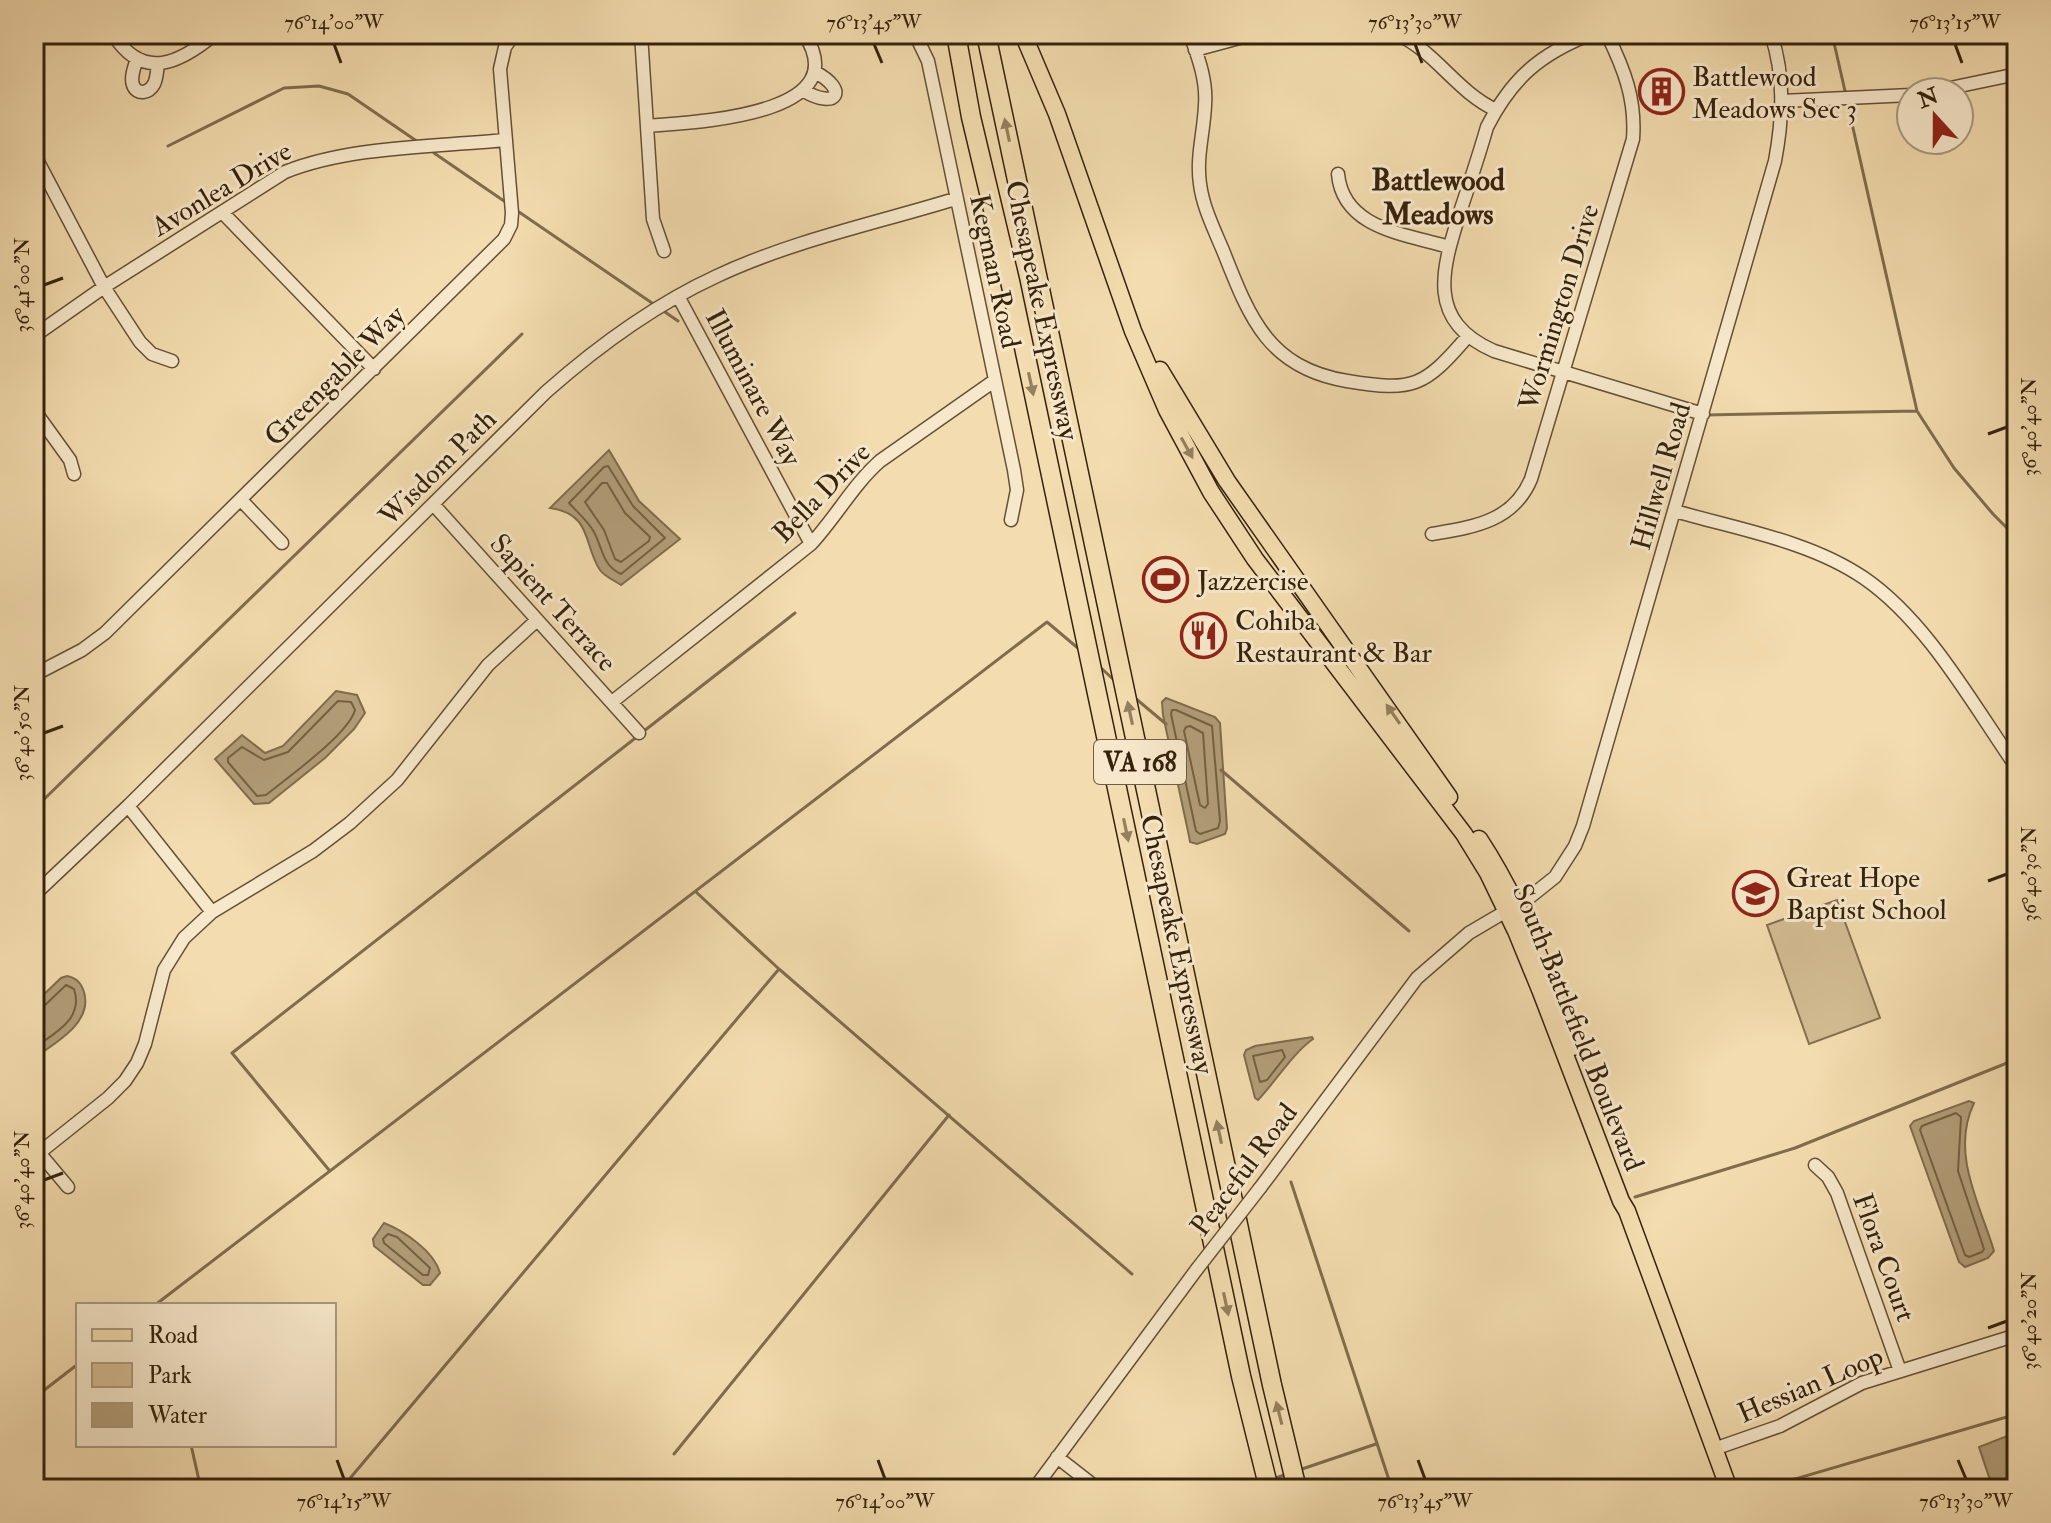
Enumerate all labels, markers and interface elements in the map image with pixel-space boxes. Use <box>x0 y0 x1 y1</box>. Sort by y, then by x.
text: 76°14'00"W <box>285 10 384 35</box>
text: 76°13'45"W <box>827 10 922 35</box>
text: 76°13'30"W <box>1368 10 1462 35</box>
text: 76°13'15"W <box>1909 10 2001 35</box>
place label: Battlewood Meadows Sec 3 <box>1692 60 1857 127</box>
building icon: Battlewood Meadows Sec 3 <box>1637 68 1685 116</box>
north arrow <box>1895 76 1975 156</box>
text: N <box>1913 82 1943 115</box>
one-way arrow <box>1000 117 1013 142</box>
street label: Avonlea Drive <box>145 134 298 245</box>
district label: Battlewood Meadows <box>1371 162 1505 233</box>
street label: Chesapeake Expressway <box>997 177 1086 444</box>
street label: Kegman Road <box>961 191 1028 352</box>
street label: Wormington Drive <box>1511 200 1608 416</box>
text: 36°41'00"N <box>10 237 35 333</box>
street label: Greengable Way <box>257 298 413 454</box>
street label: Illuminare Way <box>697 303 809 473</box>
one-way arrow <box>1025 372 1038 397</box>
text: 36°40'40"N <box>2017 378 2042 476</box>
street label: Hillwell Road <box>1624 398 1699 554</box>
street label: Wisdom Path <box>371 402 504 535</box>
street label: Bella Drive <box>766 435 879 550</box>
one-way arrow <box>1180 437 1194 460</box>
street label: Sapient Terrace <box>482 527 624 679</box>
sports icon: Jazzercise <box>1142 556 1190 604</box>
place label: Jazzercise <box>1196 564 1309 599</box>
place label: Cohiba Restaurant & Bar <box>1235 604 1433 671</box>
restaurant icon: Cohiba Restaurant & Bar <box>1180 612 1228 660</box>
text: 36°40'50"N <box>10 685 35 781</box>
one-way arrow <box>1123 700 1136 725</box>
one-way arrow <box>1385 704 1401 725</box>
road number: VA 168 <box>1094 740 1186 784</box>
street label: Chesapeake Expressway <box>1132 811 1221 1078</box>
one-way arrow <box>1120 818 1133 843</box>
text: 36°40'30"N <box>2017 826 2042 922</box>
place label: Great Hope Baptist School <box>1786 861 1947 928</box>
school or university icon: Great Hope Baptist School <box>1731 869 1779 917</box>
street label: South Battlefield Boulevard <box>1504 879 1651 1176</box>
street label: Peaceful Road <box>1183 1096 1306 1243</box>
one-way arrow <box>1212 1119 1224 1144</box>
text: 36°40'40"N <box>10 1131 35 1229</box>
street label: Flora Court <box>1844 1189 1923 1326</box>
text: 36°40'20"N <box>2017 1272 2042 1370</box>
one-way arrow <box>1220 1292 1233 1317</box>
legend <box>76 1303 336 1447</box>
text: Road <box>148 1320 198 1351</box>
street label: Hessian Loop <box>1733 1339 1888 1432</box>
text: Park <box>148 1360 192 1391</box>
text: Water <box>147 1400 207 1431</box>
one-way arrow <box>1272 1401 1285 1426</box>
text: 76°14'15"W <box>297 1489 392 1514</box>
text: 76°14'00"W <box>836 1489 935 1514</box>
text: 76°13'45"W <box>1378 1489 1473 1514</box>
text: 76°13'30"W <box>1919 1489 2013 1514</box>

